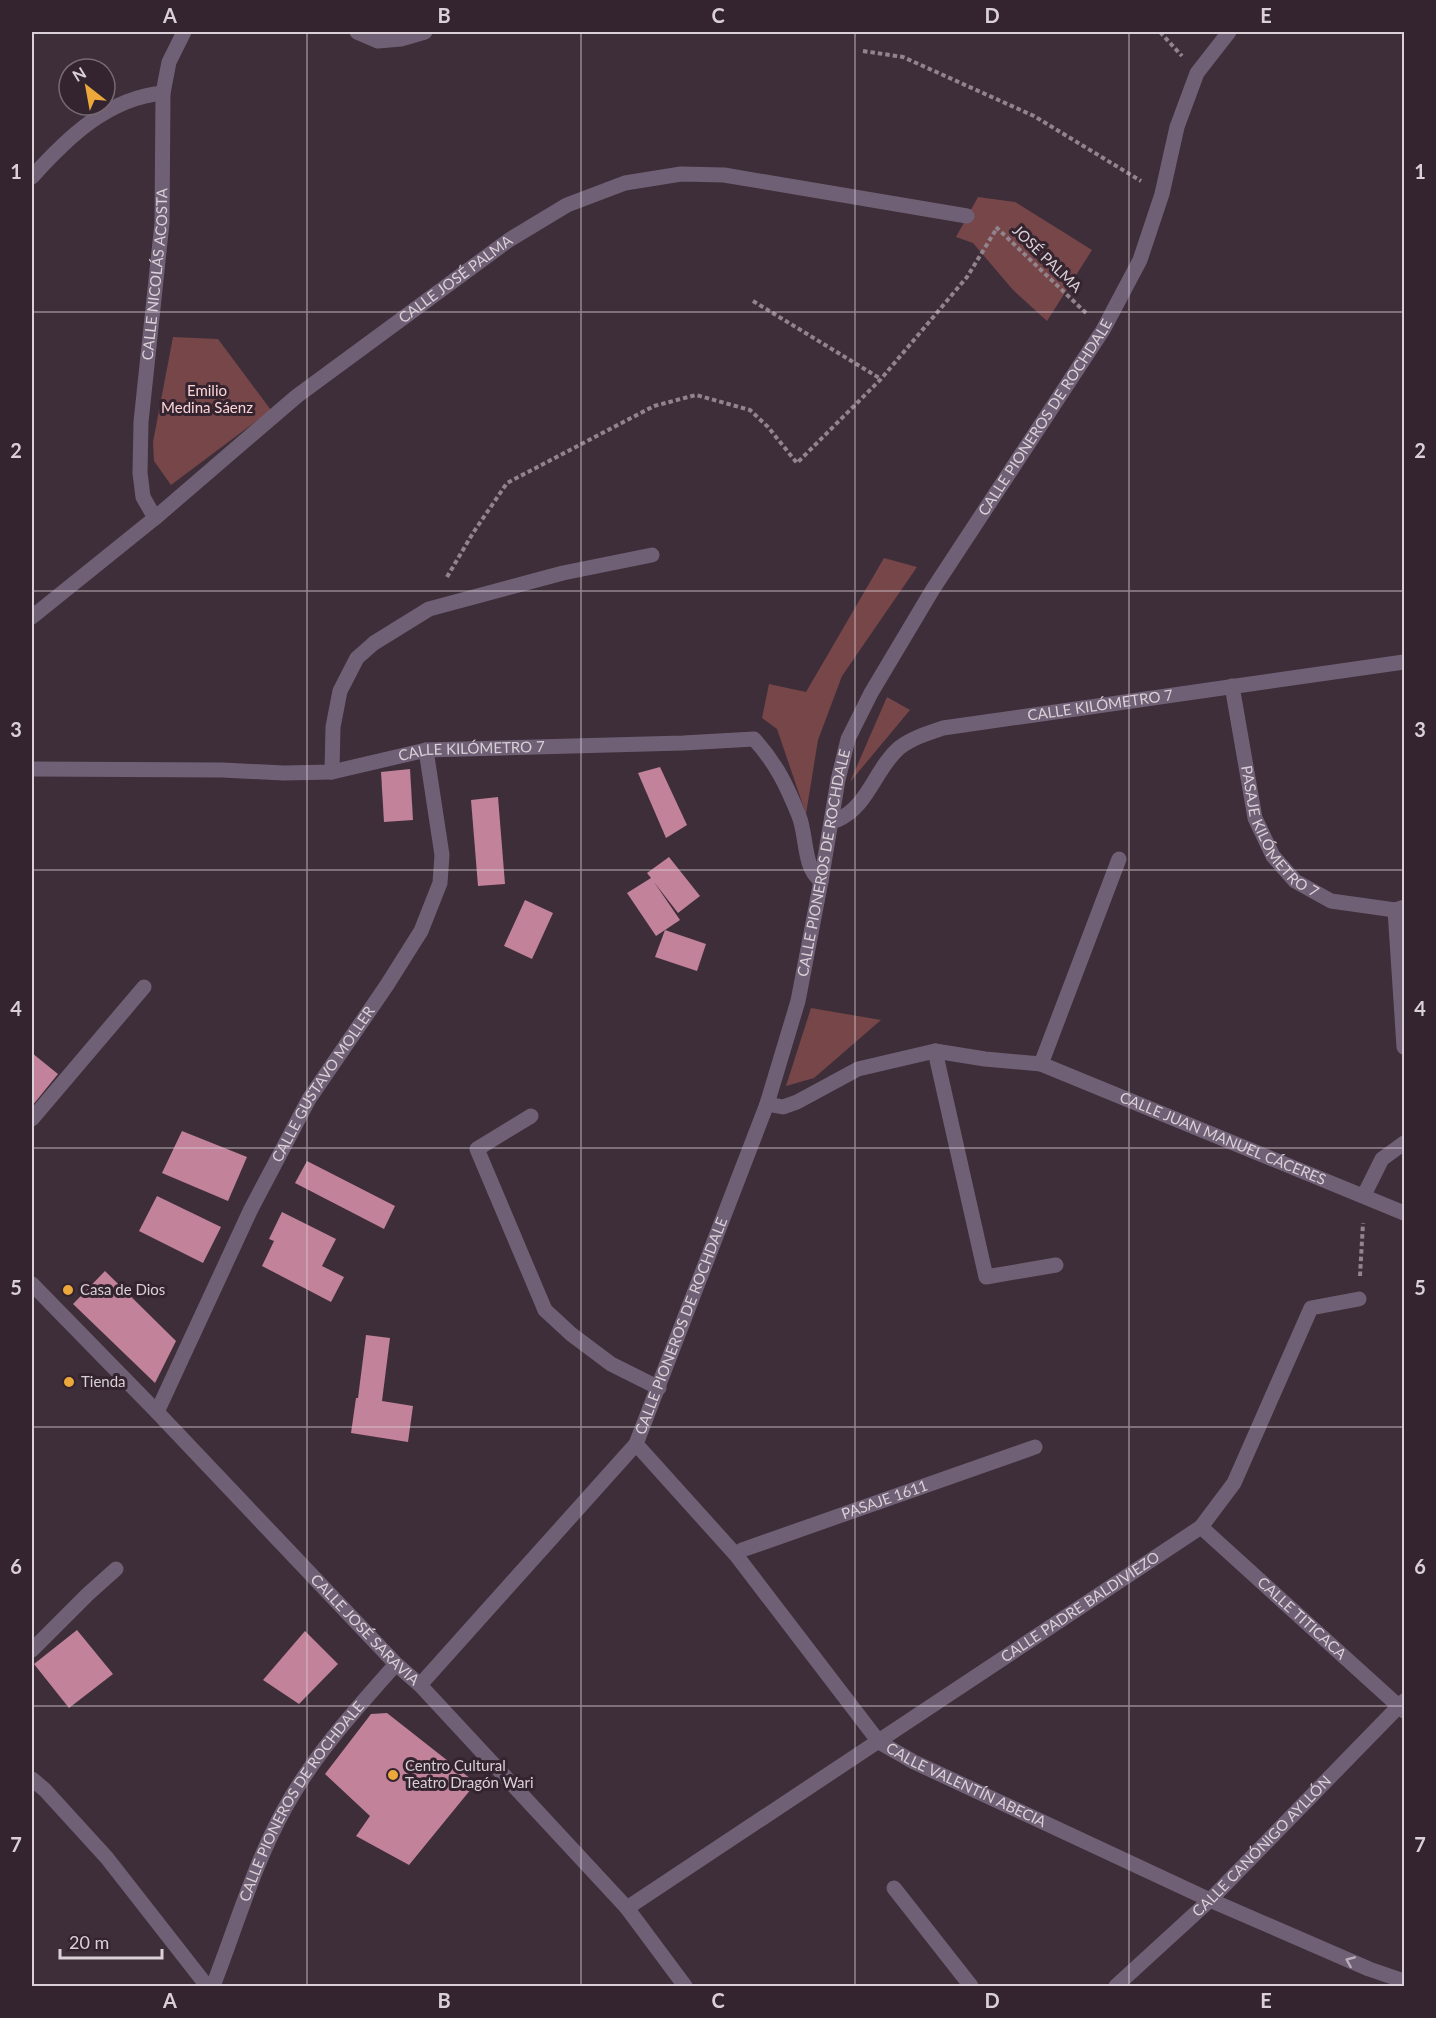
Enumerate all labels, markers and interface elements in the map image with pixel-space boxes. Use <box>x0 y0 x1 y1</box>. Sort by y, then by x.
text: A <box>162 3 177 27</box>
text: B <box>437 3 451 27</box>
text: C <box>711 3 725 27</box>
text: D <box>984 3 1000 27</box>
text: E <box>1260 3 1272 27</box>
north arrow <box>57 57 117 117</box>
text: N <box>69 62 89 85</box>
text: 1 <box>10 159 22 183</box>
text: 1 <box>1414 159 1426 183</box>
street label: CALLE NICOLÁS ACOSTA <box>138 187 170 361</box>
street label: JOSÉ PALMA <box>1009 221 1087 296</box>
street label: CALLE JOSÉ PALMA <box>395 230 516 326</box>
street label: CALLE PIONEROS DE ROCHDALE <box>974 316 1115 519</box>
park label: Emilio Medina Sáenz <box>161 381 253 416</box>
text: 2 <box>10 438 22 462</box>
text: 2 <box>1414 438 1426 462</box>
street label: CALLE KILÓMETRO 7 <box>1026 685 1174 724</box>
text: 3 <box>10 717 22 741</box>
text: 3 <box>1414 717 1426 741</box>
street label: CALLE KILÓMETRO 7 <box>396 737 545 764</box>
street label: CALLE PIONEROS DE ROCHDALE <box>793 747 853 978</box>
street label: PASAJE KILÓMETRO 7 <box>1238 764 1323 901</box>
text: 4 <box>10 996 22 1020</box>
text: 4 <box>1414 996 1426 1020</box>
street label: CALLE GUSTAVO MOLLER <box>267 1002 378 1165</box>
street label: CALLE JUAN MANUEL CÁCERES <box>1117 1087 1329 1188</box>
street label: CALLE PIONEROS DE ROCHDALE <box>631 1215 730 1437</box>
text: 5 <box>10 1275 22 1299</box>
text: 5 <box>1414 1275 1426 1299</box>
place label: Casa de Dios <box>80 1280 165 1298</box>
marker: Casa de Dios <box>61 1283 75 1297</box>
place label: Tienda <box>81 1372 126 1390</box>
marker: Tienda <box>62 1375 76 1389</box>
street label: PASAJE 1611 <box>839 1475 930 1522</box>
street label: CALLE PADRE BALDIVIEZO <box>997 1547 1162 1665</box>
text: 6 <box>10 1554 22 1578</box>
text: 6 <box>1414 1554 1426 1578</box>
street label: CALLE JOSÉ SARAVIA <box>307 1570 424 1689</box>
street label: CALLE TITICACA <box>1254 1573 1351 1663</box>
street label: CALLE PIONEROS DE ROCHDALE <box>235 1697 367 1904</box>
street label: CALLE VALENTÍN ABECIA <box>883 1738 1050 1831</box>
place label: Centro Cultural Teatro Dragón Wari <box>405 1756 534 1791</box>
marker: Centro Cultural Teatro Dragón Wari <box>386 1768 400 1782</box>
street label: CALLE CANÓNIGO AYLLÓN <box>1188 1771 1334 1920</box>
text: 7 <box>10 1832 22 1856</box>
text: 7 <box>1414 1832 1426 1856</box>
scale bar <box>60 1922 162 1960</box>
text: 20 m <box>69 1931 109 1953</box>
one-way arrow <box>1345 1956 1356 1968</box>
text: A <box>162 1988 177 2012</box>
text: B <box>437 1988 451 2012</box>
text: C <box>711 1988 725 2012</box>
text: D <box>984 1988 1000 2012</box>
text: E <box>1260 1988 1272 2012</box>

